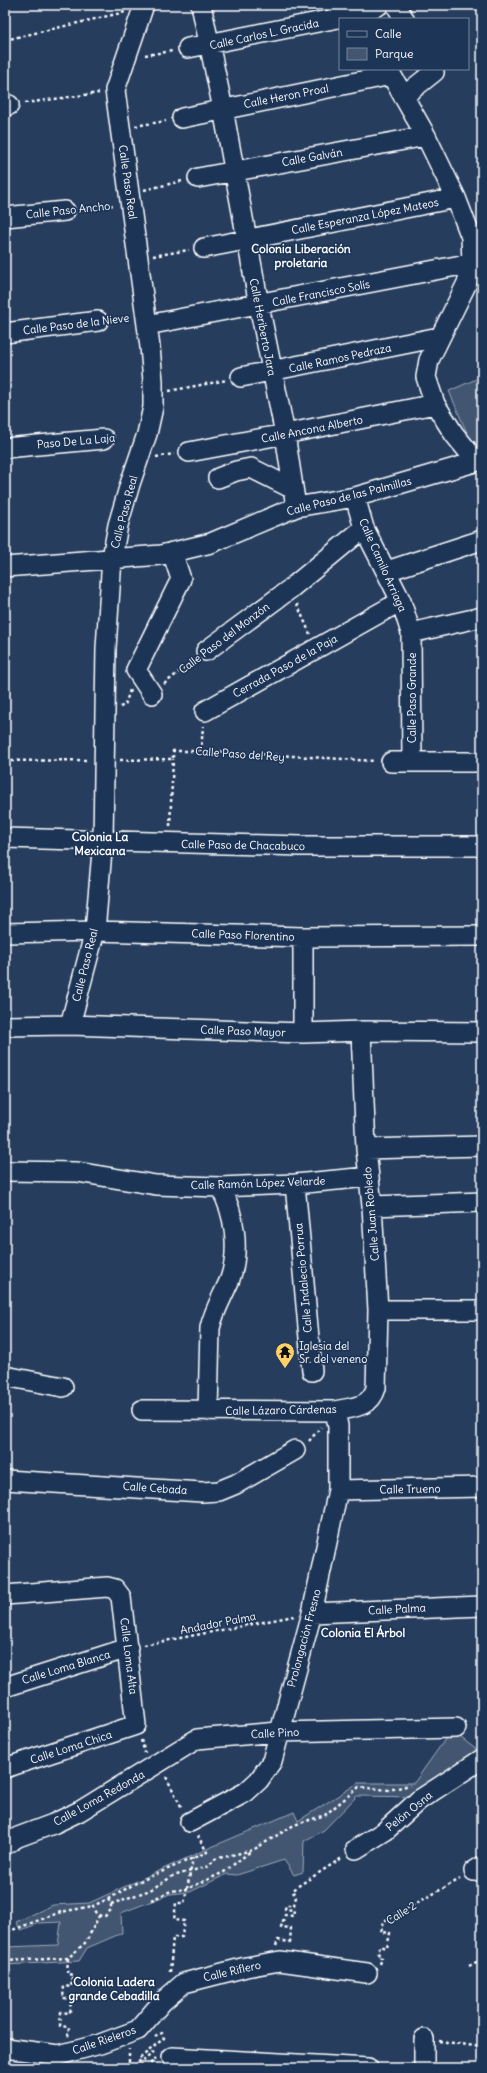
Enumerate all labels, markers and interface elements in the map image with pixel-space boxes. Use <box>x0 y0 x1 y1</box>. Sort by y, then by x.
street label: Calle Carlos L. Gracida <box>208 16 320 52</box>
legend <box>339 18 469 70</box>
text: Calle <box>375 26 402 41</box>
text: Parque <box>375 46 414 61</box>
street label: Calle Heron Proal <box>242 81 330 111</box>
street label: Calle Paso Real <box>116 144 140 220</box>
street label: Calle Galván <box>280 145 344 169</box>
street label: Calle Esperanza López Mateos <box>290 195 440 237</box>
street label: Calle Paso Ancho <box>25 199 111 221</box>
district label: Colonia Liberación proletaria <box>251 241 351 271</box>
street label: Calle Heriberto Jara <box>247 277 279 377</box>
street label: Calle Francisco Solís <box>271 277 371 309</box>
street label: Calle Paso de la Nieve <box>22 311 130 337</box>
street label: Calle Ramos Pedraza <box>288 340 392 376</box>
street label: Calle Ancona Alberto <box>260 412 364 446</box>
street label: Paso De La Laja <box>36 431 116 451</box>
street label: Calle Paso Real <box>108 474 140 550</box>
street label: Calle Paso de las Palmillas <box>285 474 413 518</box>
street label: Calle Camilo Arriaga <box>356 516 410 614</box>
street label: Calle Paso del Monzón <box>176 599 272 677</box>
street label: Cerrada Paso de la Paja <box>230 631 340 701</box>
street label: Calle Paso Grande <box>405 653 419 743</box>
street label: Calle Paso del Rey <box>195 744 285 764</box>
district label: Colonia La Mexicana <box>72 829 128 858</box>
street label: Calle Paso de Chacabuco <box>181 837 305 853</box>
street label: Calle Paso Florentino <box>191 926 295 944</box>
street label: Calle Paso Real <box>69 927 101 1003</box>
street label: Calle Paso Mayor <box>200 1023 286 1040</box>
street label: Calle Juan Robledo <box>360 1166 382 1262</box>
street label: Calle Ramón López Velarde <box>190 1174 326 1192</box>
street label: Calle Indalecio Porrua <box>291 1222 315 1334</box>
place label: Iglesia del Sr. del veneno <box>299 1339 367 1366</box>
temple icon: Iglesia del Sr. del veneno <box>274 1341 296 1369</box>
street label: Calle Lázaro Cárdenas <box>225 1402 337 1418</box>
street label: Calle Cebada <box>122 1479 188 1497</box>
street label: Calle Trueno <box>379 1481 441 1497</box>
street label: Prolongación Fresno <box>284 1587 324 1689</box>
street label: Calle Palma <box>368 1600 426 1618</box>
street label: Andador Palma <box>179 1609 257 1637</box>
street label: Calle Loma Alta <box>117 1617 141 1695</box>
district label: Colonia El Árbol <box>321 1625 406 1640</box>
street label: Calle Loma Blanca <box>20 1647 112 1687</box>
street label: Calle Pino <box>250 1725 300 1741</box>
street label: Calle Loma Chica <box>28 1727 114 1767</box>
street label: Calle Loma Redonda <box>51 1767 147 1829</box>
street label: Pelón Osna <box>383 1788 435 1834</box>
street label: Calle 2 <box>383 1898 419 1928</box>
street label: Calle Riflero <box>202 1958 262 1984</box>
district label: Colonia Ladera grande Cebadilla <box>68 1974 160 2004</box>
street label: Calle Rieleros <box>70 2023 138 2057</box>

